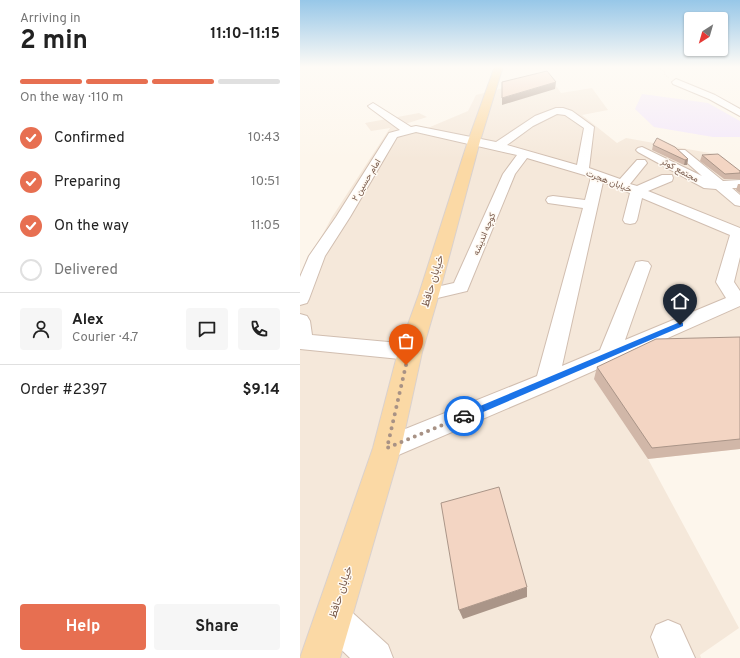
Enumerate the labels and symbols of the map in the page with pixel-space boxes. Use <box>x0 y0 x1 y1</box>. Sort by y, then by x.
north arrow <box>684 12 728 56</box>
street label: مجتمع کوثر <box>658 155 701 185</box>
street label: امام حسین ۲ <box>350 157 383 203</box>
street label: خیابان هجرت <box>584 168 633 195</box>
street label: کوچه اندیشه <box>471 211 498 257</box>
street label: خیابان حافظ <box>418 253 448 309</box>
pin <box>663 284 697 325</box>
pin <box>389 324 423 365</box>
courier <box>444 396 484 436</box>
street label: خیابان حافظ <box>326 564 356 620</box>

